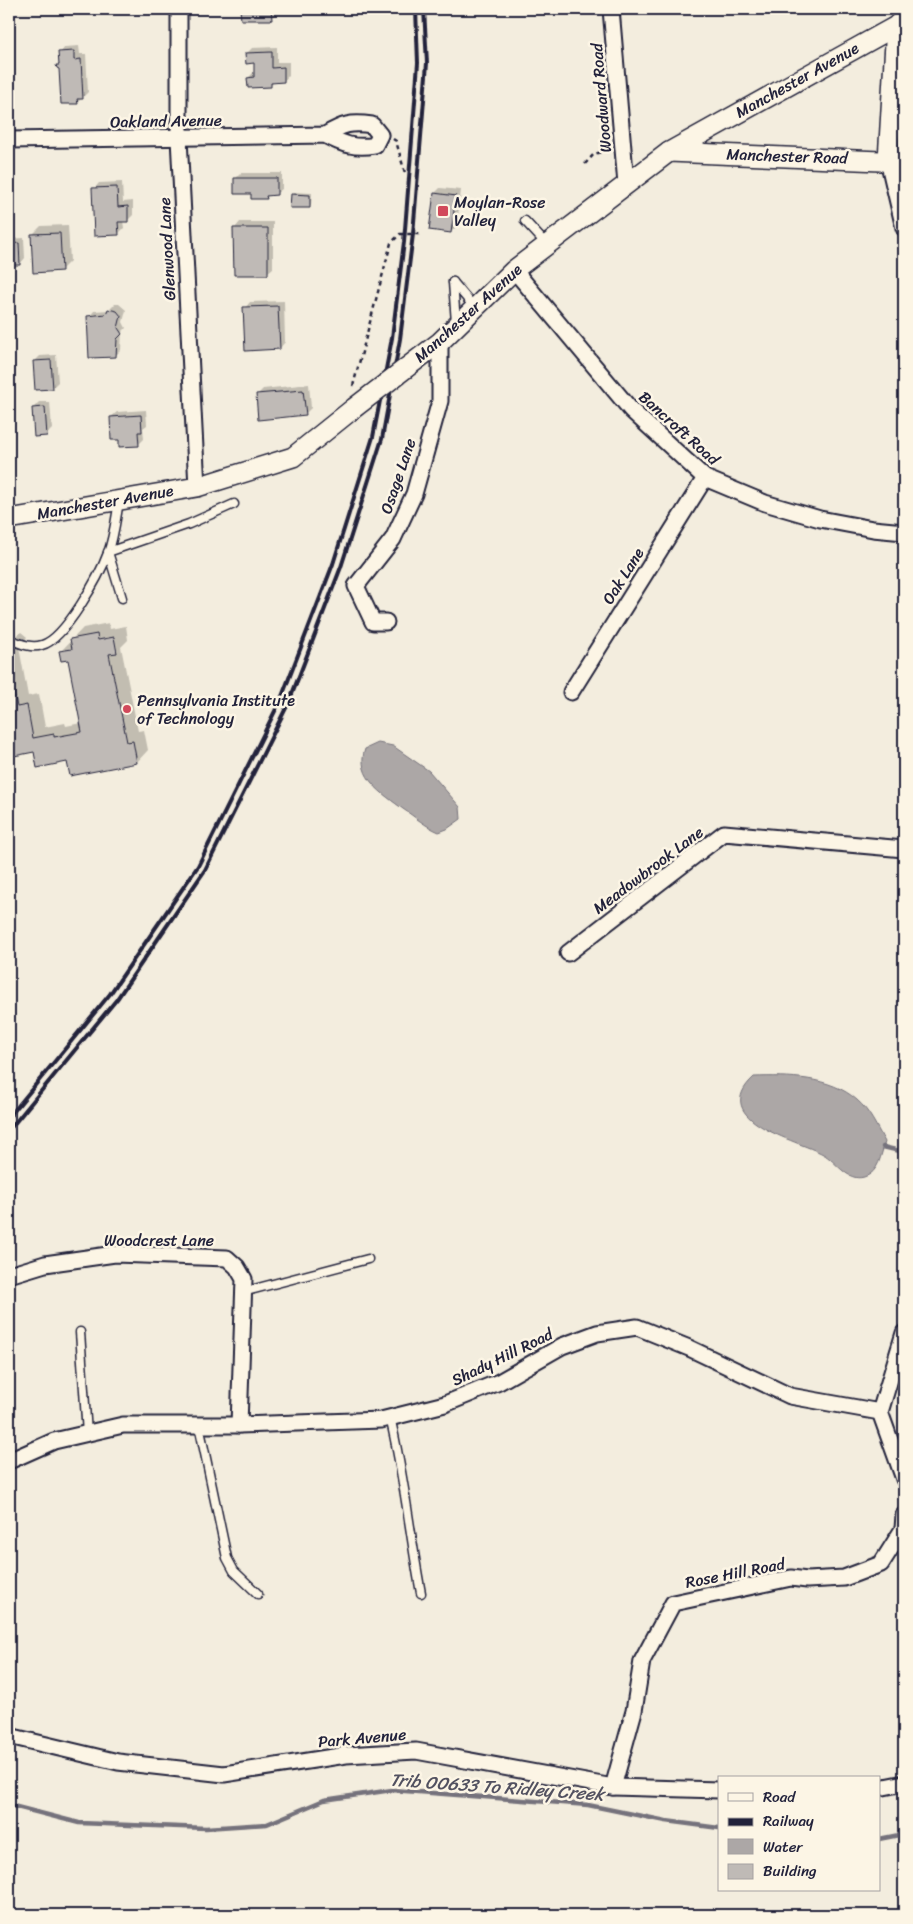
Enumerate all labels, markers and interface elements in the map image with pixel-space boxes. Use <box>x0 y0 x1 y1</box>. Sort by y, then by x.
street label: Manchester Avenue <box>730 34 865 126</box>
street label: Woodward Road <box>582 41 620 154</box>
street label: Oakland Avenue <box>110 106 222 136</box>
street label: Manchester Road <box>726 139 850 173</box>
place label: Moylan-Rose Valley <box>454 188 545 235</box>
street label: Glenwood Lane <box>150 197 184 301</box>
marker: Moylan-Rose Valley <box>436 204 450 218</box>
street label: Manchester Avenue <box>407 256 529 370</box>
street label: Bancroft Road <box>632 383 727 474</box>
street label: Osage Lane <box>372 434 424 518</box>
street label: Manchester Avenue <box>34 476 176 528</box>
street label: Oak Lane <box>594 541 652 610</box>
place label: Pennsylvania Institute of Technology <box>137 686 295 733</box>
marker: Pennsylvania Institute of Technology <box>121 703 133 715</box>
street label: Meadowbrook Lane <box>586 818 710 922</box>
street label: Woodcrest Lane <box>104 1226 214 1255</box>
street label: Shady Hill Road <box>446 1319 559 1394</box>
street label: Rose Hill Road <box>683 1549 789 1597</box>
street label: Park Avenue <box>317 1720 407 1756</box>
water label: Trib 00633 To Ridley Creek <box>389 1764 607 1811</box>
legend <box>718 1776 880 1892</box>
text: Road <box>763 1784 796 1810</box>
text: Railway <box>763 1808 814 1834</box>
text: Water <box>763 1834 803 1860</box>
text: Building <box>763 1858 817 1884</box>

